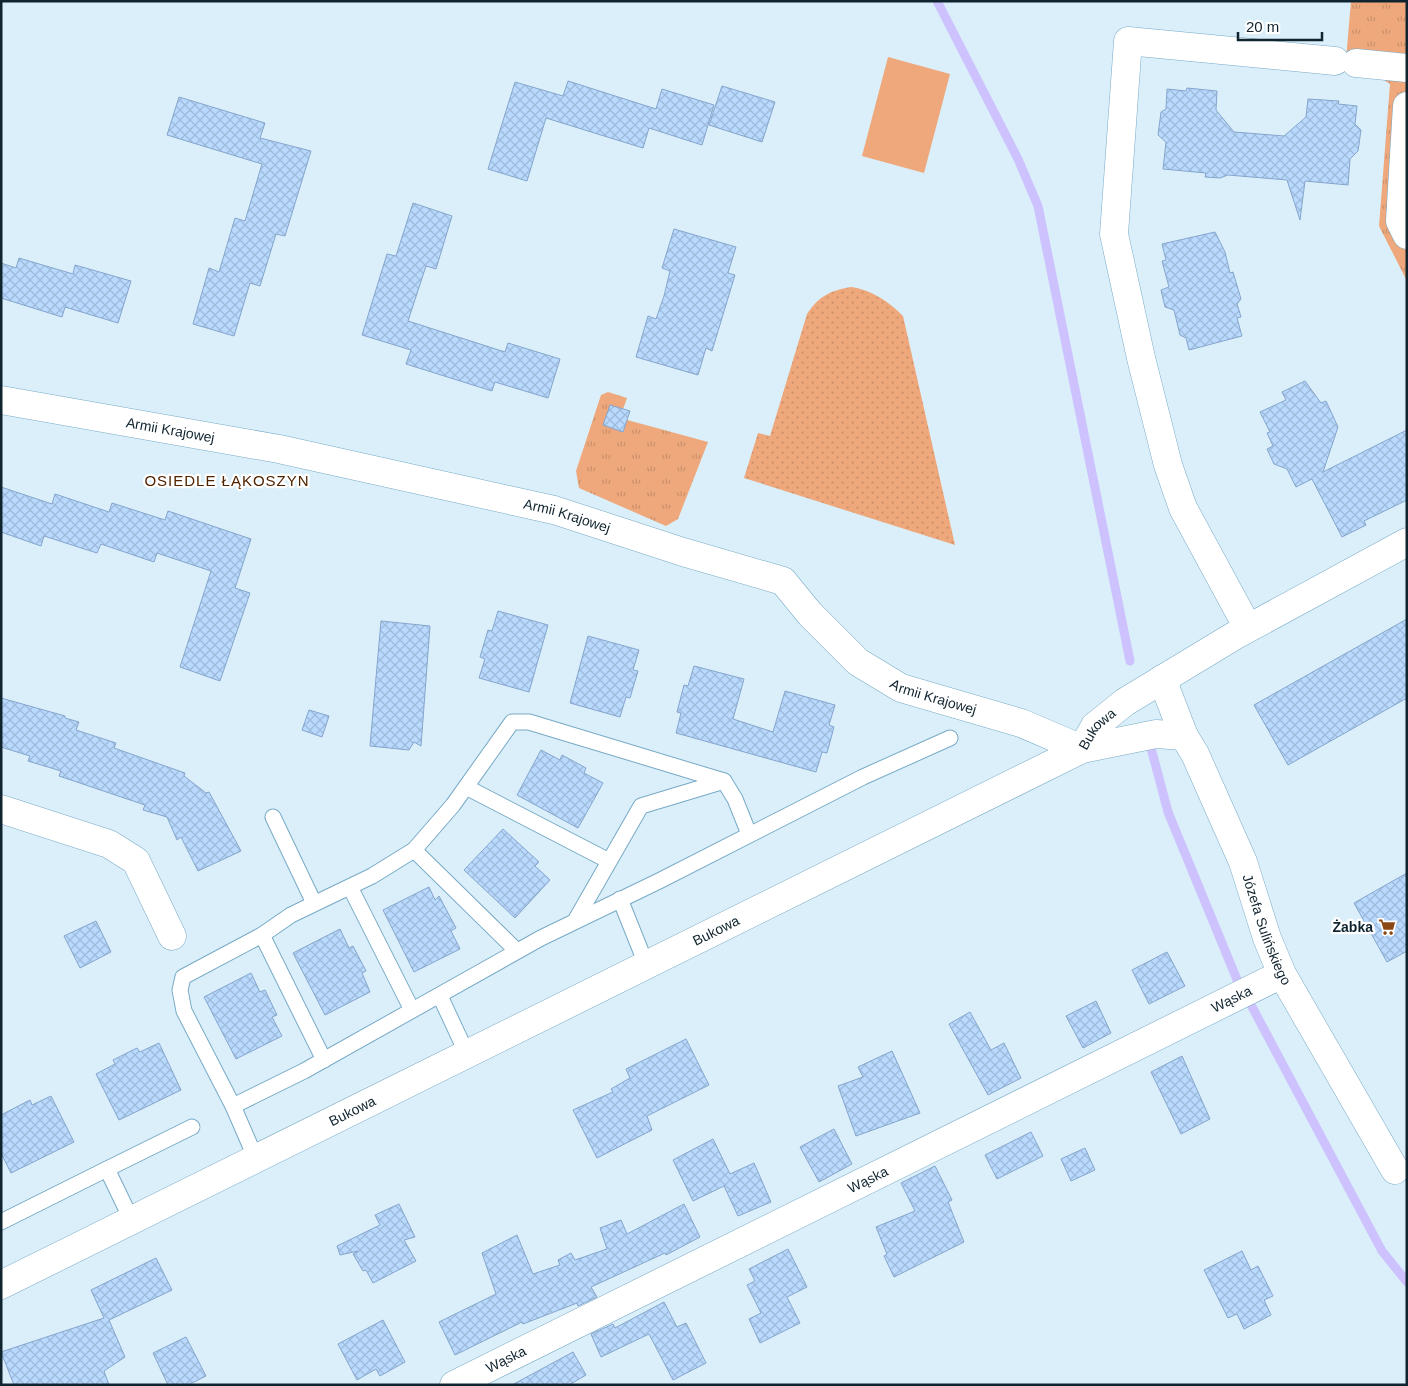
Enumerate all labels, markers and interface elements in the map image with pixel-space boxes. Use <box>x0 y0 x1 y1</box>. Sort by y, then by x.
scale bar <box>1238 10 1322 42</box>
text: 20 m <box>1246 18 1279 35</box>
street label: Armii Krajowej <box>125 414 216 446</box>
district label: OSIEDLE ŁĄKOSZYN <box>144 472 310 489</box>
street label: Armii Krajowej <box>522 496 612 536</box>
street label: Armii Krajowej <box>887 675 978 718</box>
street label: Bukowa <box>1075 705 1119 753</box>
street label: Józefa Sulińskiego <box>1239 872 1295 988</box>
street label: Bukowa <box>690 912 742 949</box>
supermarket icon: Żabka <box>1377 917 1397 937</box>
place label: Żabka <box>1333 919 1373 935</box>
street label: Wąska <box>1209 982 1254 1016</box>
street label: Bukowa <box>326 1093 378 1129</box>
street label: Wąska <box>845 1163 891 1196</box>
street label: Wąska <box>483 1342 529 1376</box>

